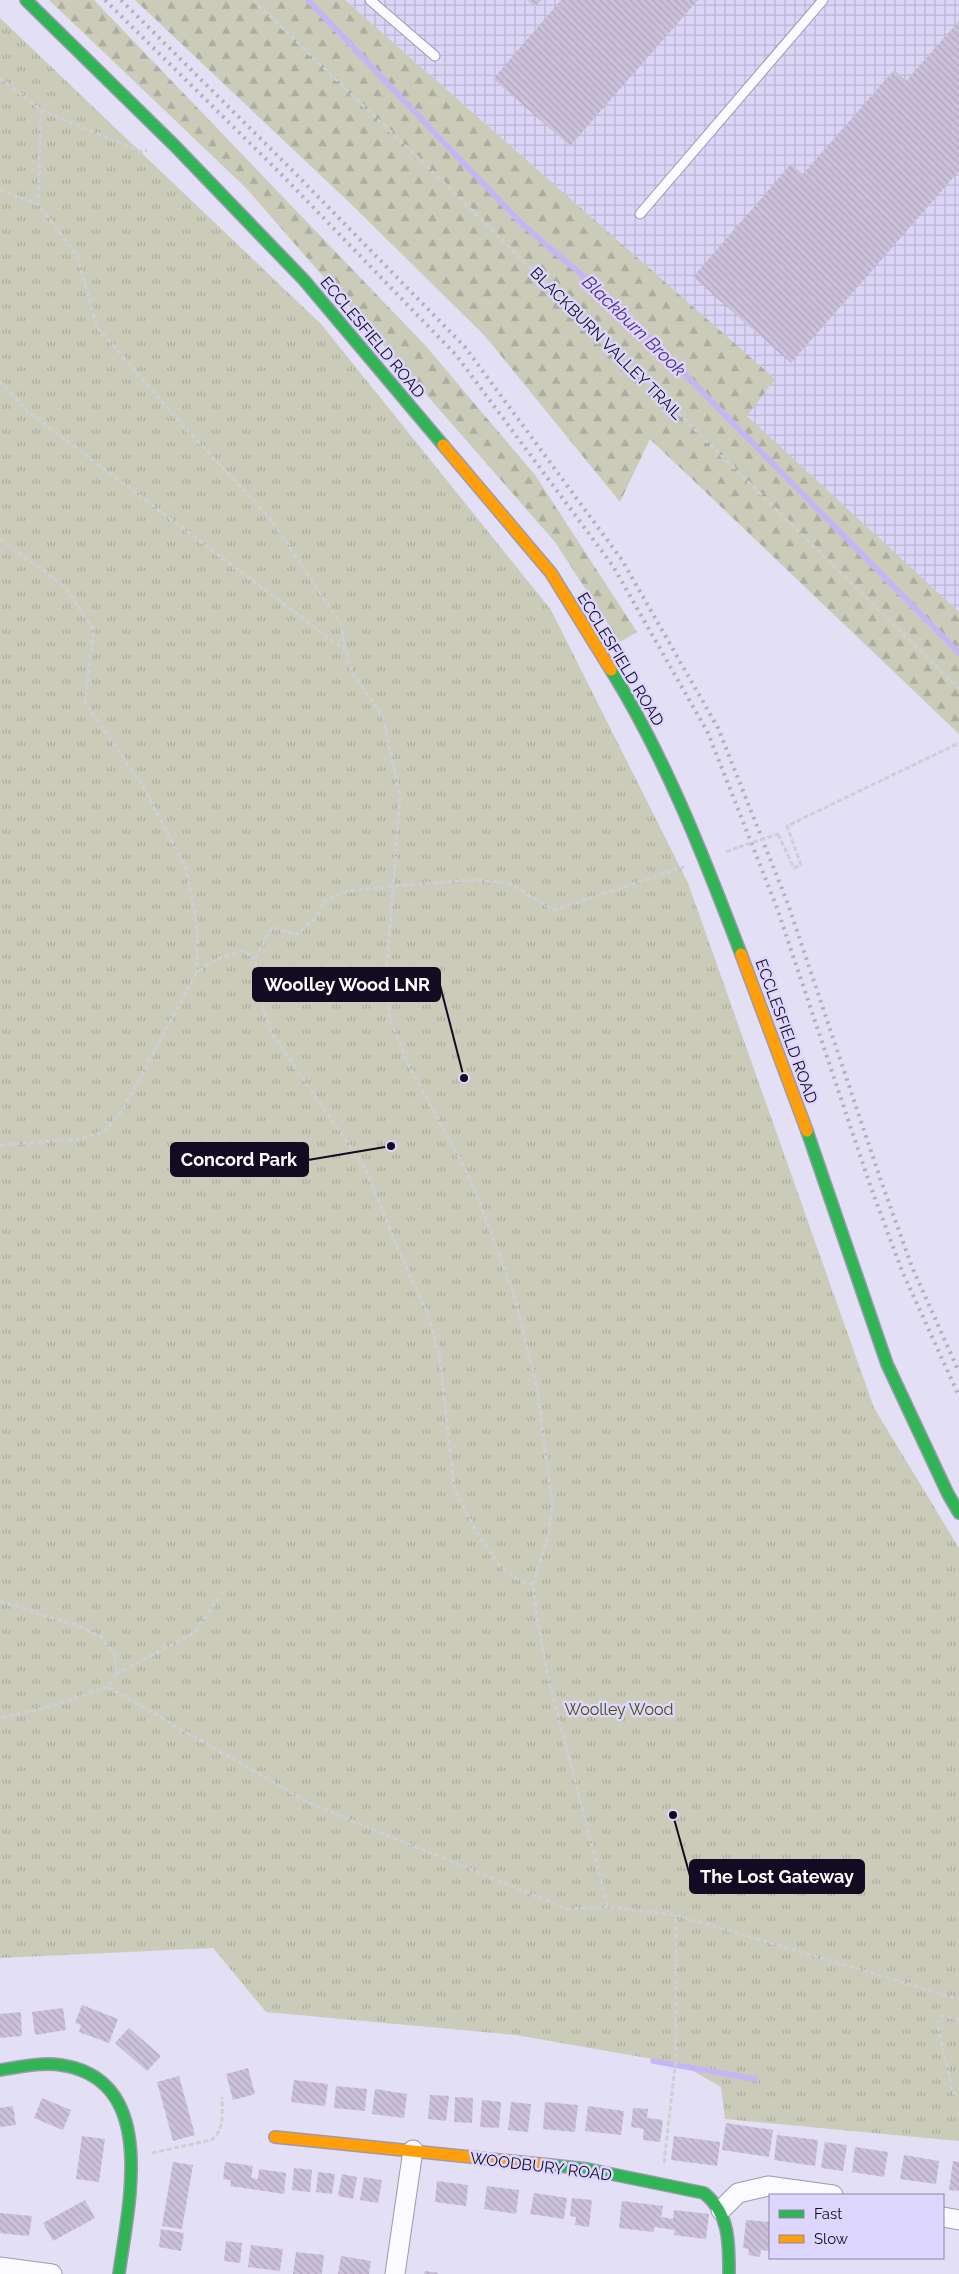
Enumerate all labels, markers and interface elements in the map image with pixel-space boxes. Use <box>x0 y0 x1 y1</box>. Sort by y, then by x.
street label: BLACKBURN VALLEY TRAIL <box>527 263 687 424</box>
water label: Blackburn Brook <box>578 271 691 380</box>
street label: ECCLESFIELD ROAD <box>316 273 429 402</box>
street label: ECCLESFIELD ROAD <box>573 589 668 729</box>
street label: ECCLESFIELD ROAD <box>752 956 822 1106</box>
callout: Woolley Wood LNR <box>253 968 440 1001</box>
text: Woolley Wood LNR <box>264 974 430 995</box>
callout: Concord Park <box>171 1143 308 1176</box>
text: Concord Park <box>181 1149 298 1170</box>
park label: Woolley Wood <box>565 1700 674 1719</box>
callout: The Lost Gateway <box>690 1860 864 1893</box>
text: The Lost Gateway <box>700 1866 854 1887</box>
street label: WOODBURY ROAD <box>469 2148 613 2185</box>
legend <box>769 2194 944 2259</box>
text: Fast <box>814 2205 842 2223</box>
text: Slow <box>814 2230 848 2248</box>

